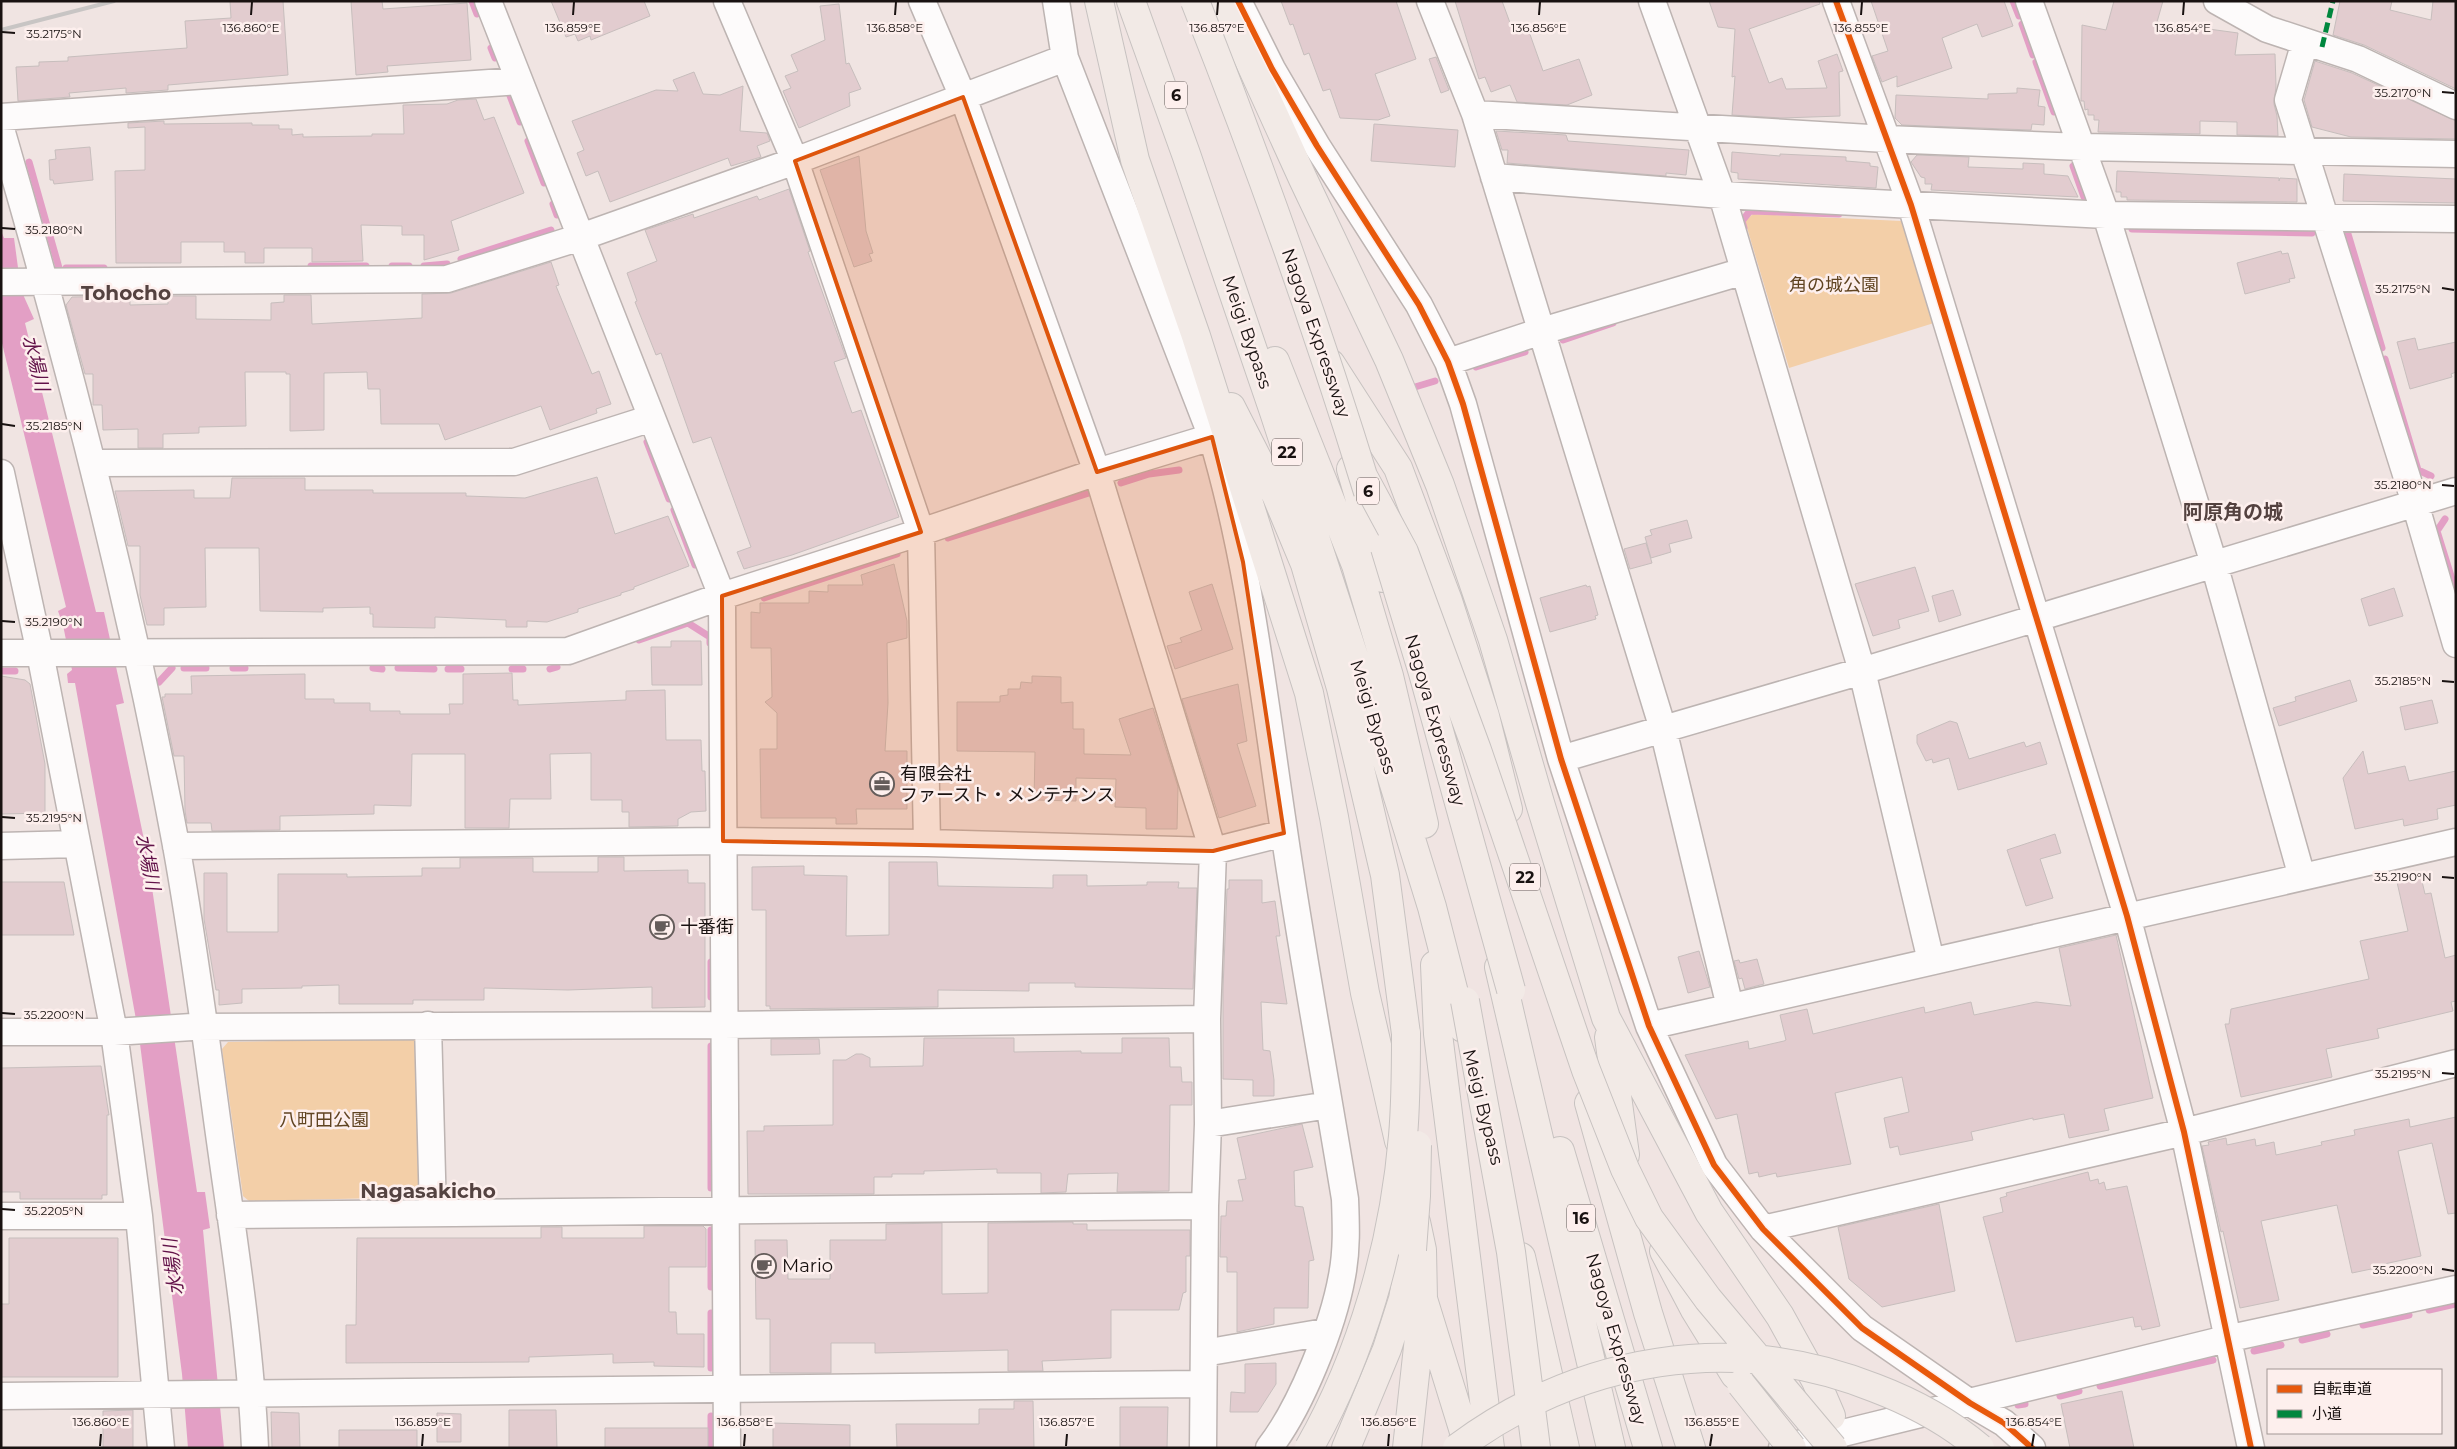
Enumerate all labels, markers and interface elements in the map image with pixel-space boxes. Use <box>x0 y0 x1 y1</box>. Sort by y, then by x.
text: 136.860°E <box>222 20 280 35</box>
text: 136.859°E <box>545 20 601 35</box>
text: 136.858°E <box>867 20 923 35</box>
text: 136.857°E <box>1189 20 1245 35</box>
text: 136.856°E <box>1511 20 1567 35</box>
text: 136.855°E <box>1833 20 1889 35</box>
text: 136.854°E <box>2155 20 2211 35</box>
text: 35.2175°N <box>26 26 82 41</box>
road number: 6 <box>1165 82 1187 108</box>
text: 35.2170°N <box>2375 85 2431 100</box>
text: 35.2180°N <box>25 222 83 237</box>
street label: Nagoya Expressway <box>1277 245 1355 421</box>
street label: Meigi Bypass <box>1217 272 1277 392</box>
park label: 角の城公園 <box>1789 274 1879 296</box>
district label: Tohocho <box>81 281 171 305</box>
text: 35.2175°N <box>2375 281 2431 296</box>
water label: 水場川 <box>18 333 55 395</box>
text: 35.2185°N <box>26 418 82 433</box>
road number: 22 <box>1272 438 1302 466</box>
text: 35.2180°N <box>2374 477 2432 492</box>
road number: 6 <box>1357 478 1379 504</box>
district label: 阿原角の城 <box>2183 500 2283 524</box>
text: 35.2190°N <box>25 614 83 629</box>
street label: Nagoya Expressway <box>1400 632 1470 809</box>
street label: Meigi Bypass <box>1345 657 1401 777</box>
text: 35.2185°N <box>2375 673 2431 688</box>
place label: 有限会社 ファースト・メンテナンス <box>900 763 1115 806</box>
office icon: 有限会社 ファースト・メンテナンス <box>869 771 895 797</box>
text: 35.2195°N <box>26 810 82 825</box>
water label: 水場川 <box>131 832 165 894</box>
road number: 22 <box>1510 864 1540 890</box>
text: 35.2190°N <box>2374 869 2432 884</box>
cafe icon: 十番街 <box>649 914 675 940</box>
place label: 十番街 <box>680 916 734 938</box>
text: 35.2200°N <box>24 1007 84 1022</box>
street label: Meigi Bypass <box>1458 1047 1508 1167</box>
text: 35.2195°N <box>2375 1066 2431 1081</box>
park label: 八町田公園 <box>279 1109 369 1131</box>
district label: Nagasakicho <box>360 1179 496 1203</box>
text: 35.2205°N <box>24 1203 84 1218</box>
road number: 16 <box>1567 1204 1595 1232</box>
water label: 水場川 <box>158 1235 188 1297</box>
street label: Nagoya Expressway <box>1581 1251 1651 1428</box>
cafe icon: Mario <box>751 1253 777 1279</box>
place label: Mario <box>782 1255 833 1277</box>
text: 35.2200°N <box>2373 1262 2433 1277</box>
legend <box>2267 1369 2442 1434</box>
text: 自転車道 <box>2312 1379 2372 1398</box>
text: 小道 <box>2312 1404 2342 1423</box>
text: 136.860°E <box>72 1414 130 1429</box>
text: 136.859°E <box>395 1414 451 1429</box>
text: 136.858°E <box>717 1414 773 1429</box>
text: 136.857°E <box>1039 1414 1095 1429</box>
text: 136.856°E <box>1361 1414 1417 1429</box>
text: 136.855°E <box>1684 1414 1740 1429</box>
text: 136.854°E <box>2006 1414 2062 1429</box>

